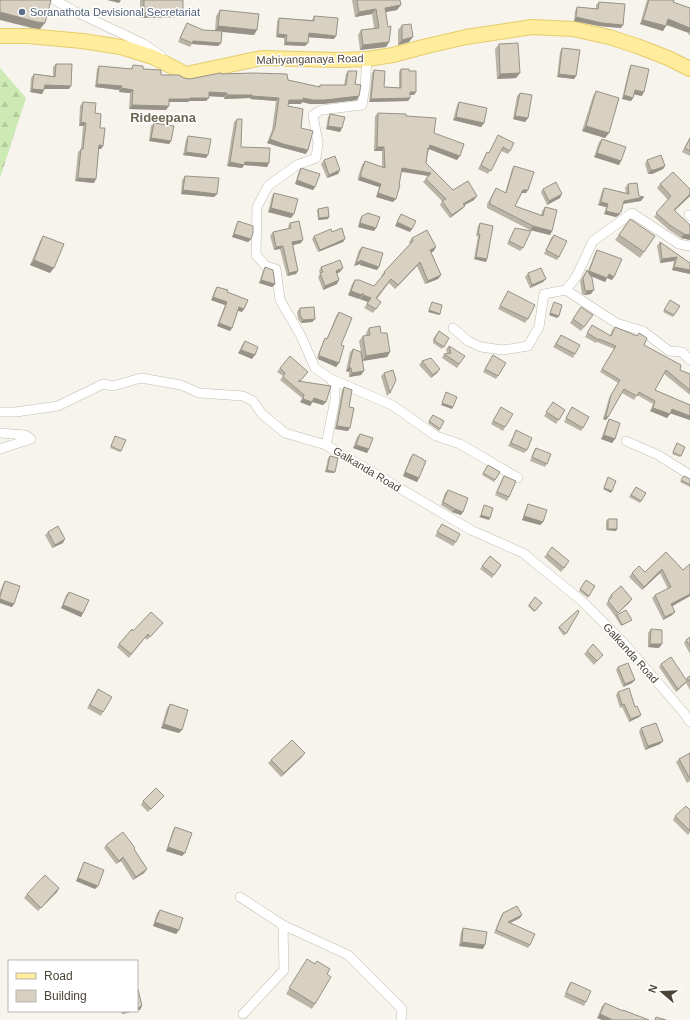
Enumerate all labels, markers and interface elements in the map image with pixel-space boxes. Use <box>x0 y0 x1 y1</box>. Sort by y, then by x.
place label: Soranathota Devisional Secretariat <box>30 6 200 18</box>
marker: Soranathota Devisional Secretariat <box>17 7 27 17</box>
street label: Mahiyanganaya Road <box>256 52 364 66</box>
district label: Rideepana <box>130 110 197 125</box>
street label: Galkanda Road <box>331 444 403 494</box>
street label: Galkanda Road <box>601 621 661 685</box>
legend <box>8 960 138 1012</box>
text: Road <box>44 969 73 983</box>
north arrow <box>642 972 682 1012</box>
text: N <box>646 983 660 994</box>
text: Building <box>44 989 87 1003</box>

